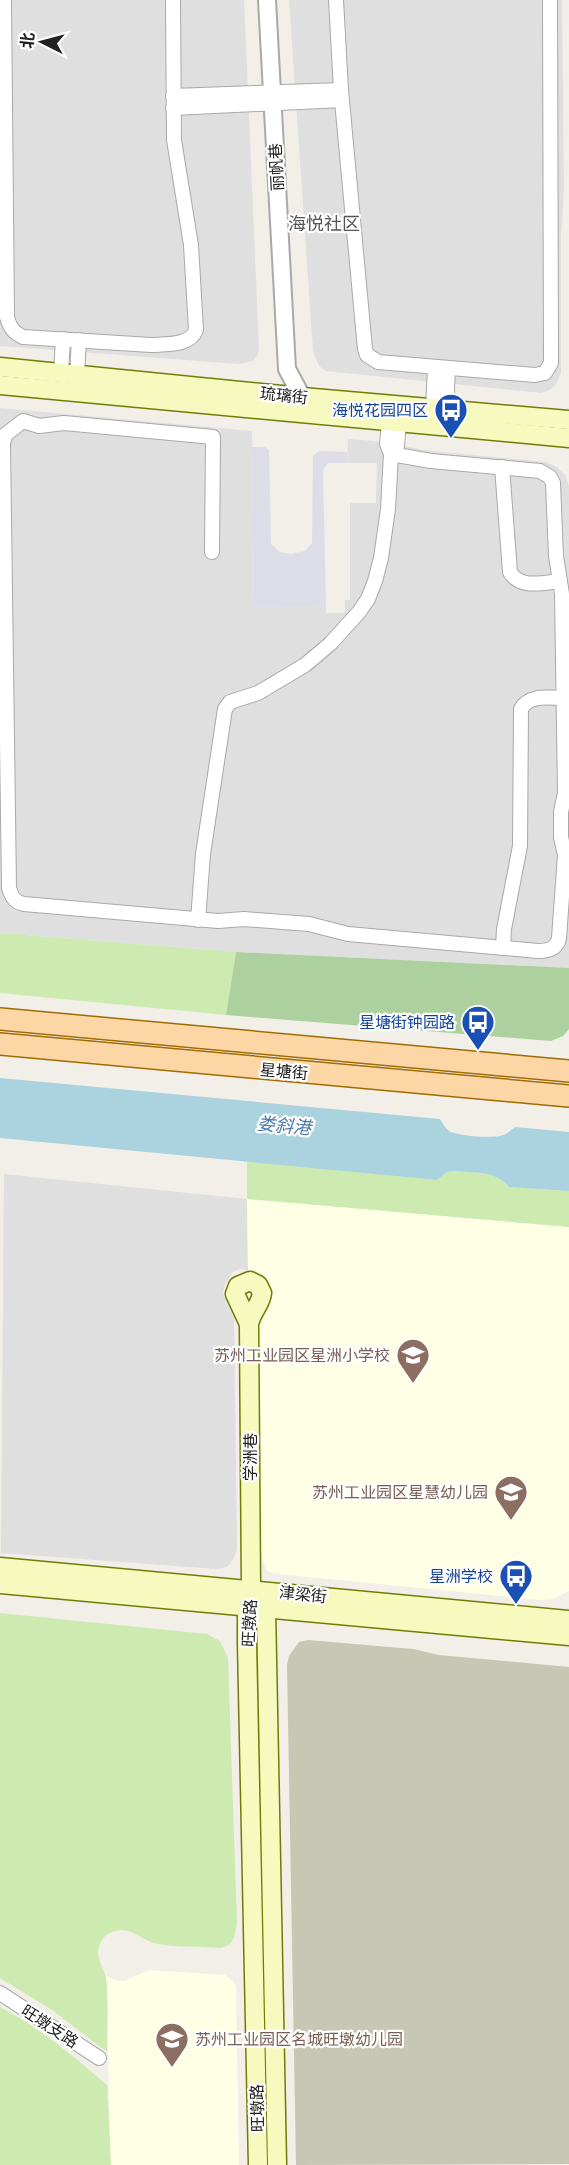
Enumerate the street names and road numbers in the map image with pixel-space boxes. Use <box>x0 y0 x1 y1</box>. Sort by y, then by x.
street label: 丽帆巷 <box>266 143 286 191</box>
street label: 琉璃街 <box>259 384 309 406</box>
street label: 星塘街 <box>259 1060 309 1082</box>
street label: 学洲巷 <box>241 1433 259 1481</box>
street label: 津梁街 <box>278 1583 328 1605</box>
street label: 旺墩路 <box>239 1599 259 1647</box>
street label: 旺墩支路 <box>18 2001 82 2051</box>
street label: 旺墩路 <box>248 2084 266 2132</box>

